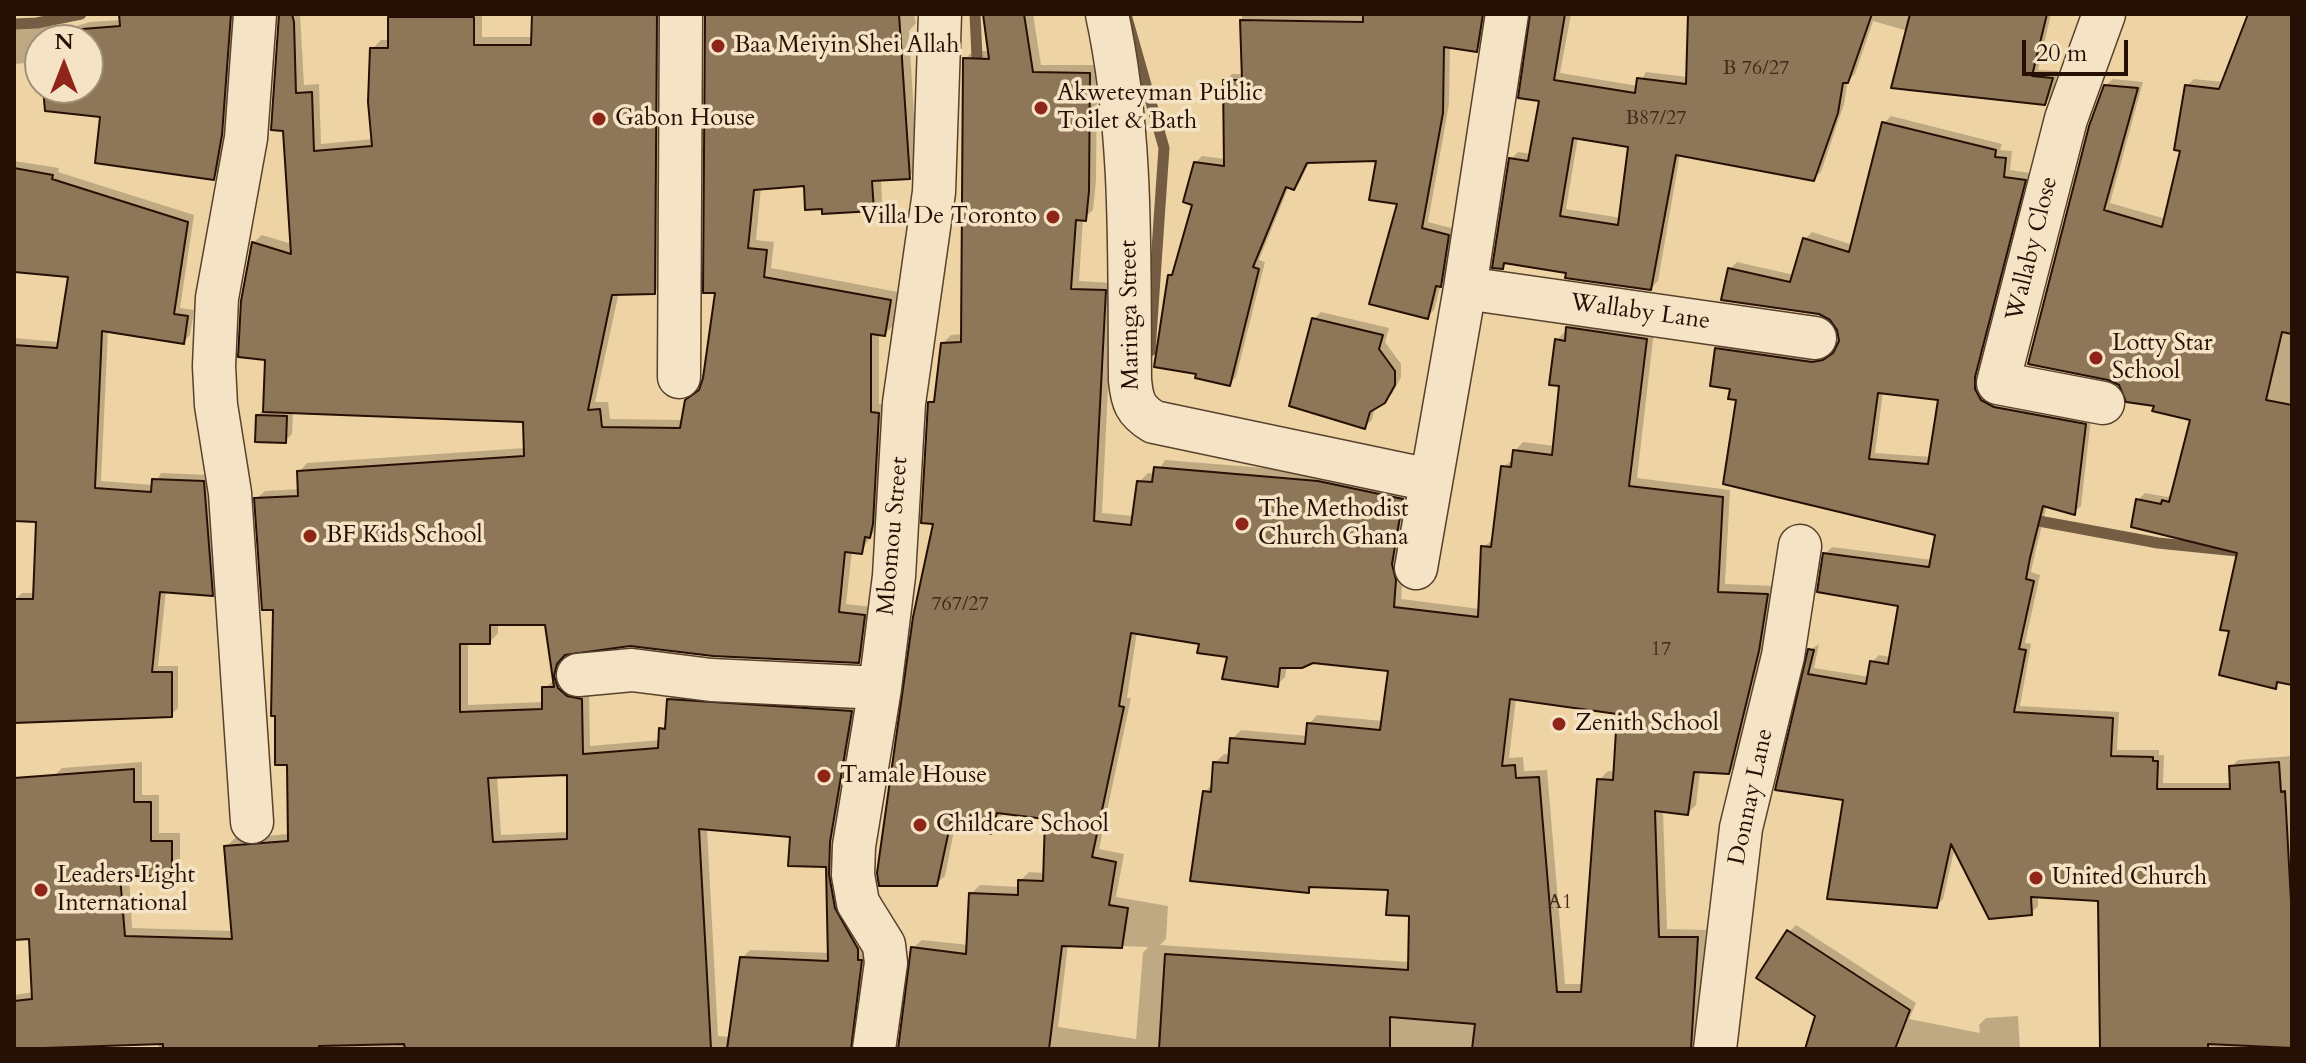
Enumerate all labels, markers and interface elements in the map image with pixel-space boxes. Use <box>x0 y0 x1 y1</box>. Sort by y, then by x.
north arrow <box>24 24 104 104</box>
scale bar <box>2026 24 2132 74</box>
text: N <box>54 27 74 57</box>
place label: Baa Meiyin Shei Allah <box>734 32 959 60</box>
marker: Baa Meiyin Shei Allah <box>709 37 727 55</box>
text: 20 m <box>2036 37 2087 70</box>
house number: B 76/27 <box>1723 57 1789 81</box>
place label: Akweteyman Public Toilet & Bath <box>1057 80 1263 136</box>
marker: Akweteyman Public Toilet & Bath <box>1032 99 1050 117</box>
place label: Gabon House <box>615 105 755 133</box>
house number: B87/27 <box>1625 107 1687 131</box>
marker: Gabon House <box>590 110 608 128</box>
street label: Wallaby Close <box>2001 174 2065 324</box>
place label: Villa De Toronto <box>860 203 1037 231</box>
marker: Villa De Toronto <box>1044 208 1062 226</box>
street label: Maringa Street <box>1115 240 1147 390</box>
street label: Wallaby Lane <box>1568 289 1712 337</box>
place label: Lotty Star School <box>2112 330 2213 386</box>
marker: Lotty Star School <box>2087 349 2105 367</box>
street label: Mbomou Street <box>873 456 915 616</box>
place label: The Methodist Church Ghana <box>1258 496 1409 552</box>
marker: The Methodist Church Ghana <box>1233 515 1251 533</box>
place label: BF Kids School <box>326 522 482 550</box>
marker: BF Kids School <box>301 527 319 545</box>
house number: 767/27 <box>931 593 989 617</box>
house number: 17 <box>1651 638 1671 662</box>
place label: Zenith School <box>1575 710 1719 738</box>
marker: Zenith School <box>1550 715 1568 733</box>
street label: Donnay Lane <box>1723 726 1781 868</box>
place label: Tamale House <box>840 762 987 790</box>
marker: Tamale House <box>815 767 833 785</box>
place label: Childcare School <box>936 811 1109 839</box>
marker: Childcare School <box>911 816 929 834</box>
place label: Leaders Light International <box>57 862 195 918</box>
place label: United Church <box>2052 864 2207 892</box>
marker: United Church <box>2027 869 2045 887</box>
marker: Leaders Light International <box>32 881 50 899</box>
house number: A1 <box>1548 891 1572 915</box>

